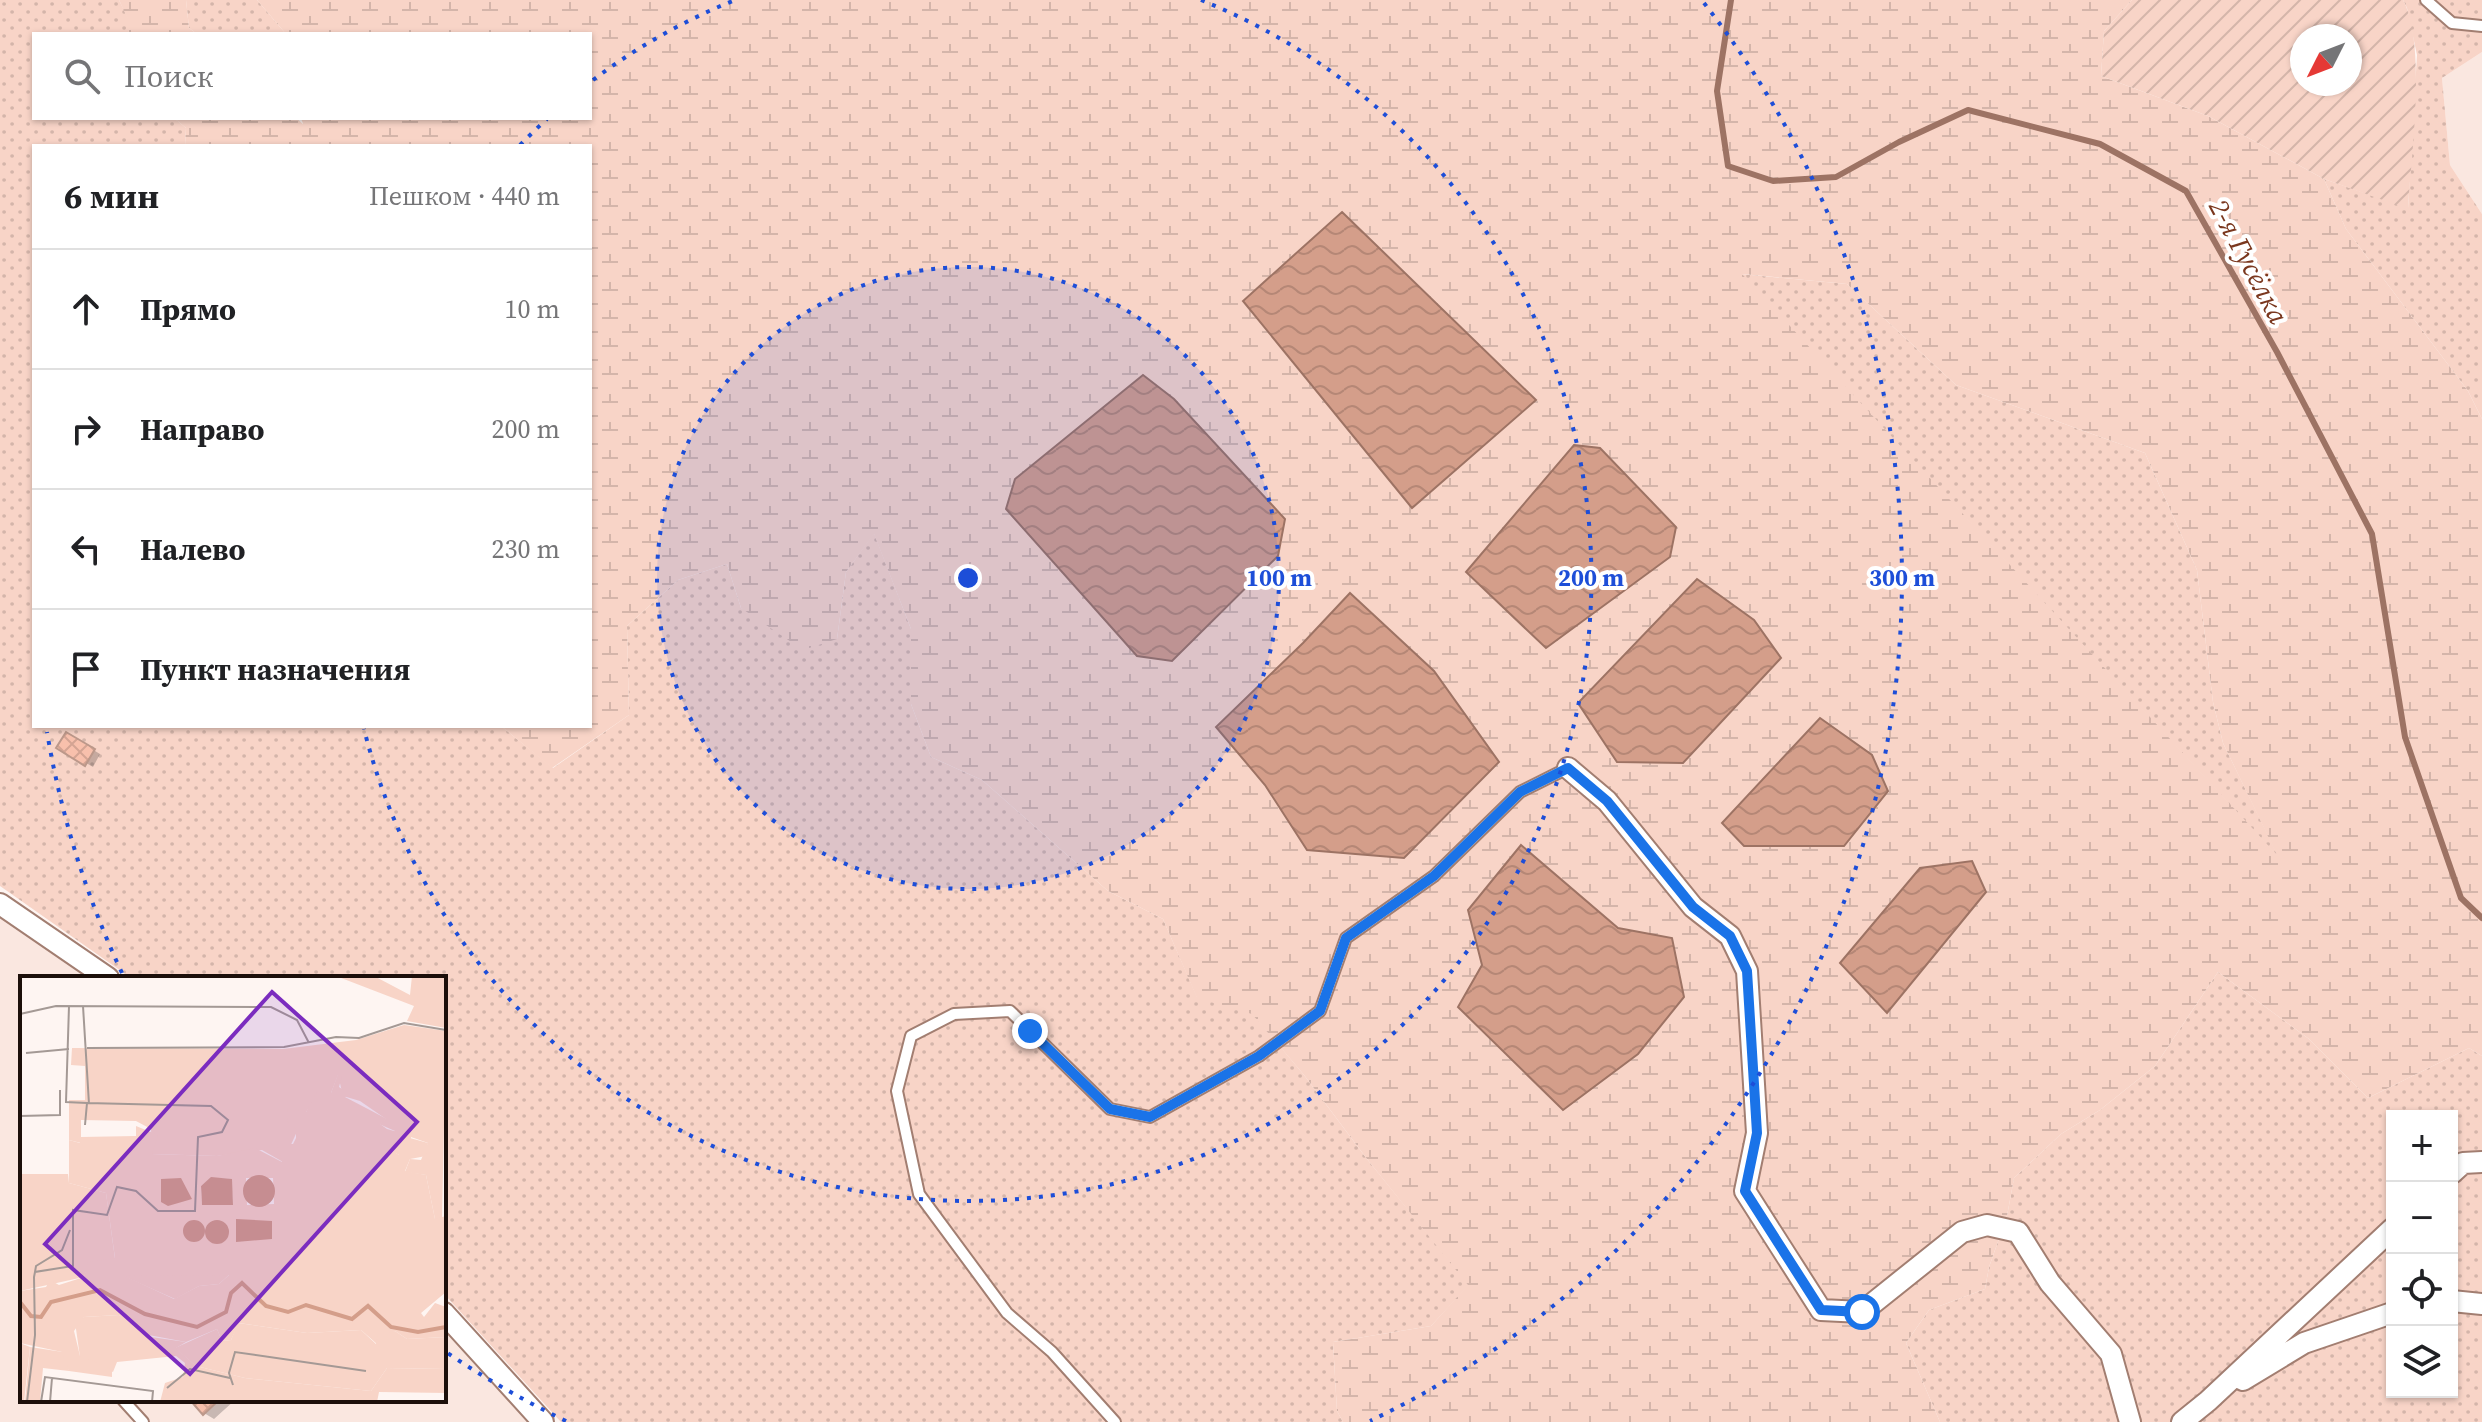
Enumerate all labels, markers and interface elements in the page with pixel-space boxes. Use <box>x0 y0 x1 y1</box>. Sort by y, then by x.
north arrow <box>2290 24 2362 96</box>
search box <box>32 32 592 120</box>
icon: search <box>60 54 104 98</box>
text: Поиск <box>124 56 213 97</box>
text: 6 мин <box>64 173 159 219</box>
text: Пешком · 440 m <box>369 178 560 214</box>
water label: 2-я Гусёлка <box>2200 192 2298 331</box>
icon: ahead <box>64 287 108 331</box>
text: Прямо <box>140 289 236 330</box>
text: 10 m <box>505 291 560 327</box>
icon: right <box>64 407 108 451</box>
text: Направо <box>140 409 264 450</box>
text: 200 m <box>492 411 560 447</box>
icon: left <box>64 527 108 571</box>
text: Налево <box>140 529 245 570</box>
text: 230 m <box>492 531 560 567</box>
text: 100 m <box>1246 561 1312 594</box>
text: 200 m <box>1558 561 1624 594</box>
text: 300 m <box>1869 561 1935 594</box>
centre of rings <box>954 564 982 592</box>
icon: arrive <box>64 647 108 691</box>
text: Пункт назначения <box>140 649 410 690</box>
inset map <box>20 976 446 1402</box>
route end <box>1012 1013 1048 1049</box>
map controls <box>2386 1110 2458 1398</box>
button: + <box>2386 1110 2458 1182</box>
button: − <box>2386 1182 2458 1254</box>
button: locate <box>2386 1254 2458 1326</box>
route start <box>1844 1294 1880 1330</box>
button: layers <box>2386 1326 2458 1398</box>

